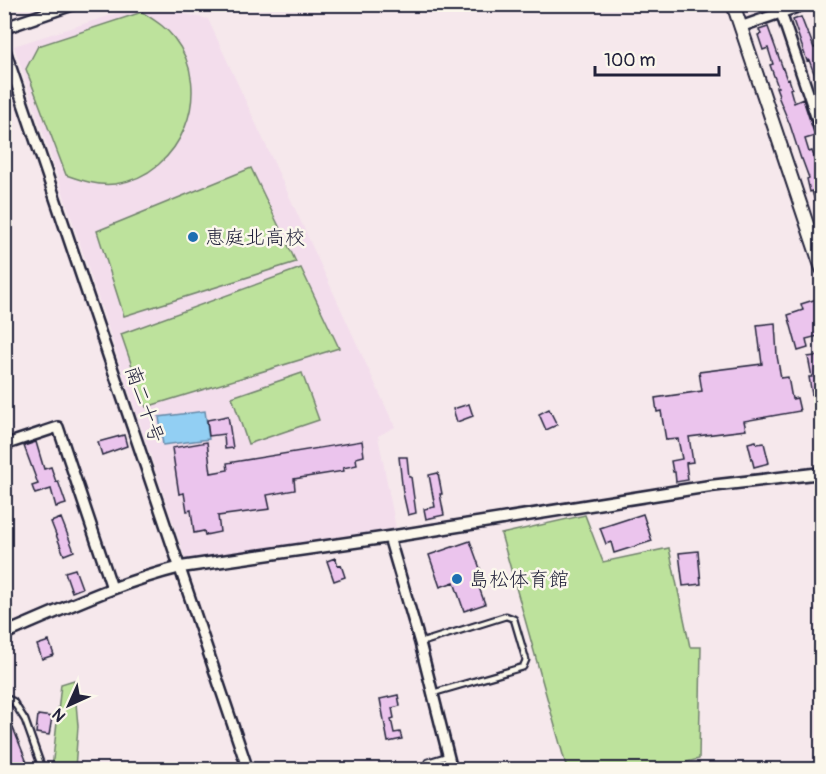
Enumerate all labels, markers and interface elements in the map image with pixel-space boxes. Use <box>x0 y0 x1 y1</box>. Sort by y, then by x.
scale bar <box>595 39 720 77</box>
text: 100 m <box>604 49 656 72</box>
place label: 恵庭北高校 <box>205 225 305 250</box>
marker: 恵庭北高校 <box>186 230 200 244</box>
street label: 南二十号 <box>120 362 169 446</box>
place label: 島松体育館 <box>469 567 569 592</box>
marker: 島松体育館 <box>450 572 464 586</box>
north arrow <box>39 675 99 735</box>
text: N <box>48 704 70 726</box>

